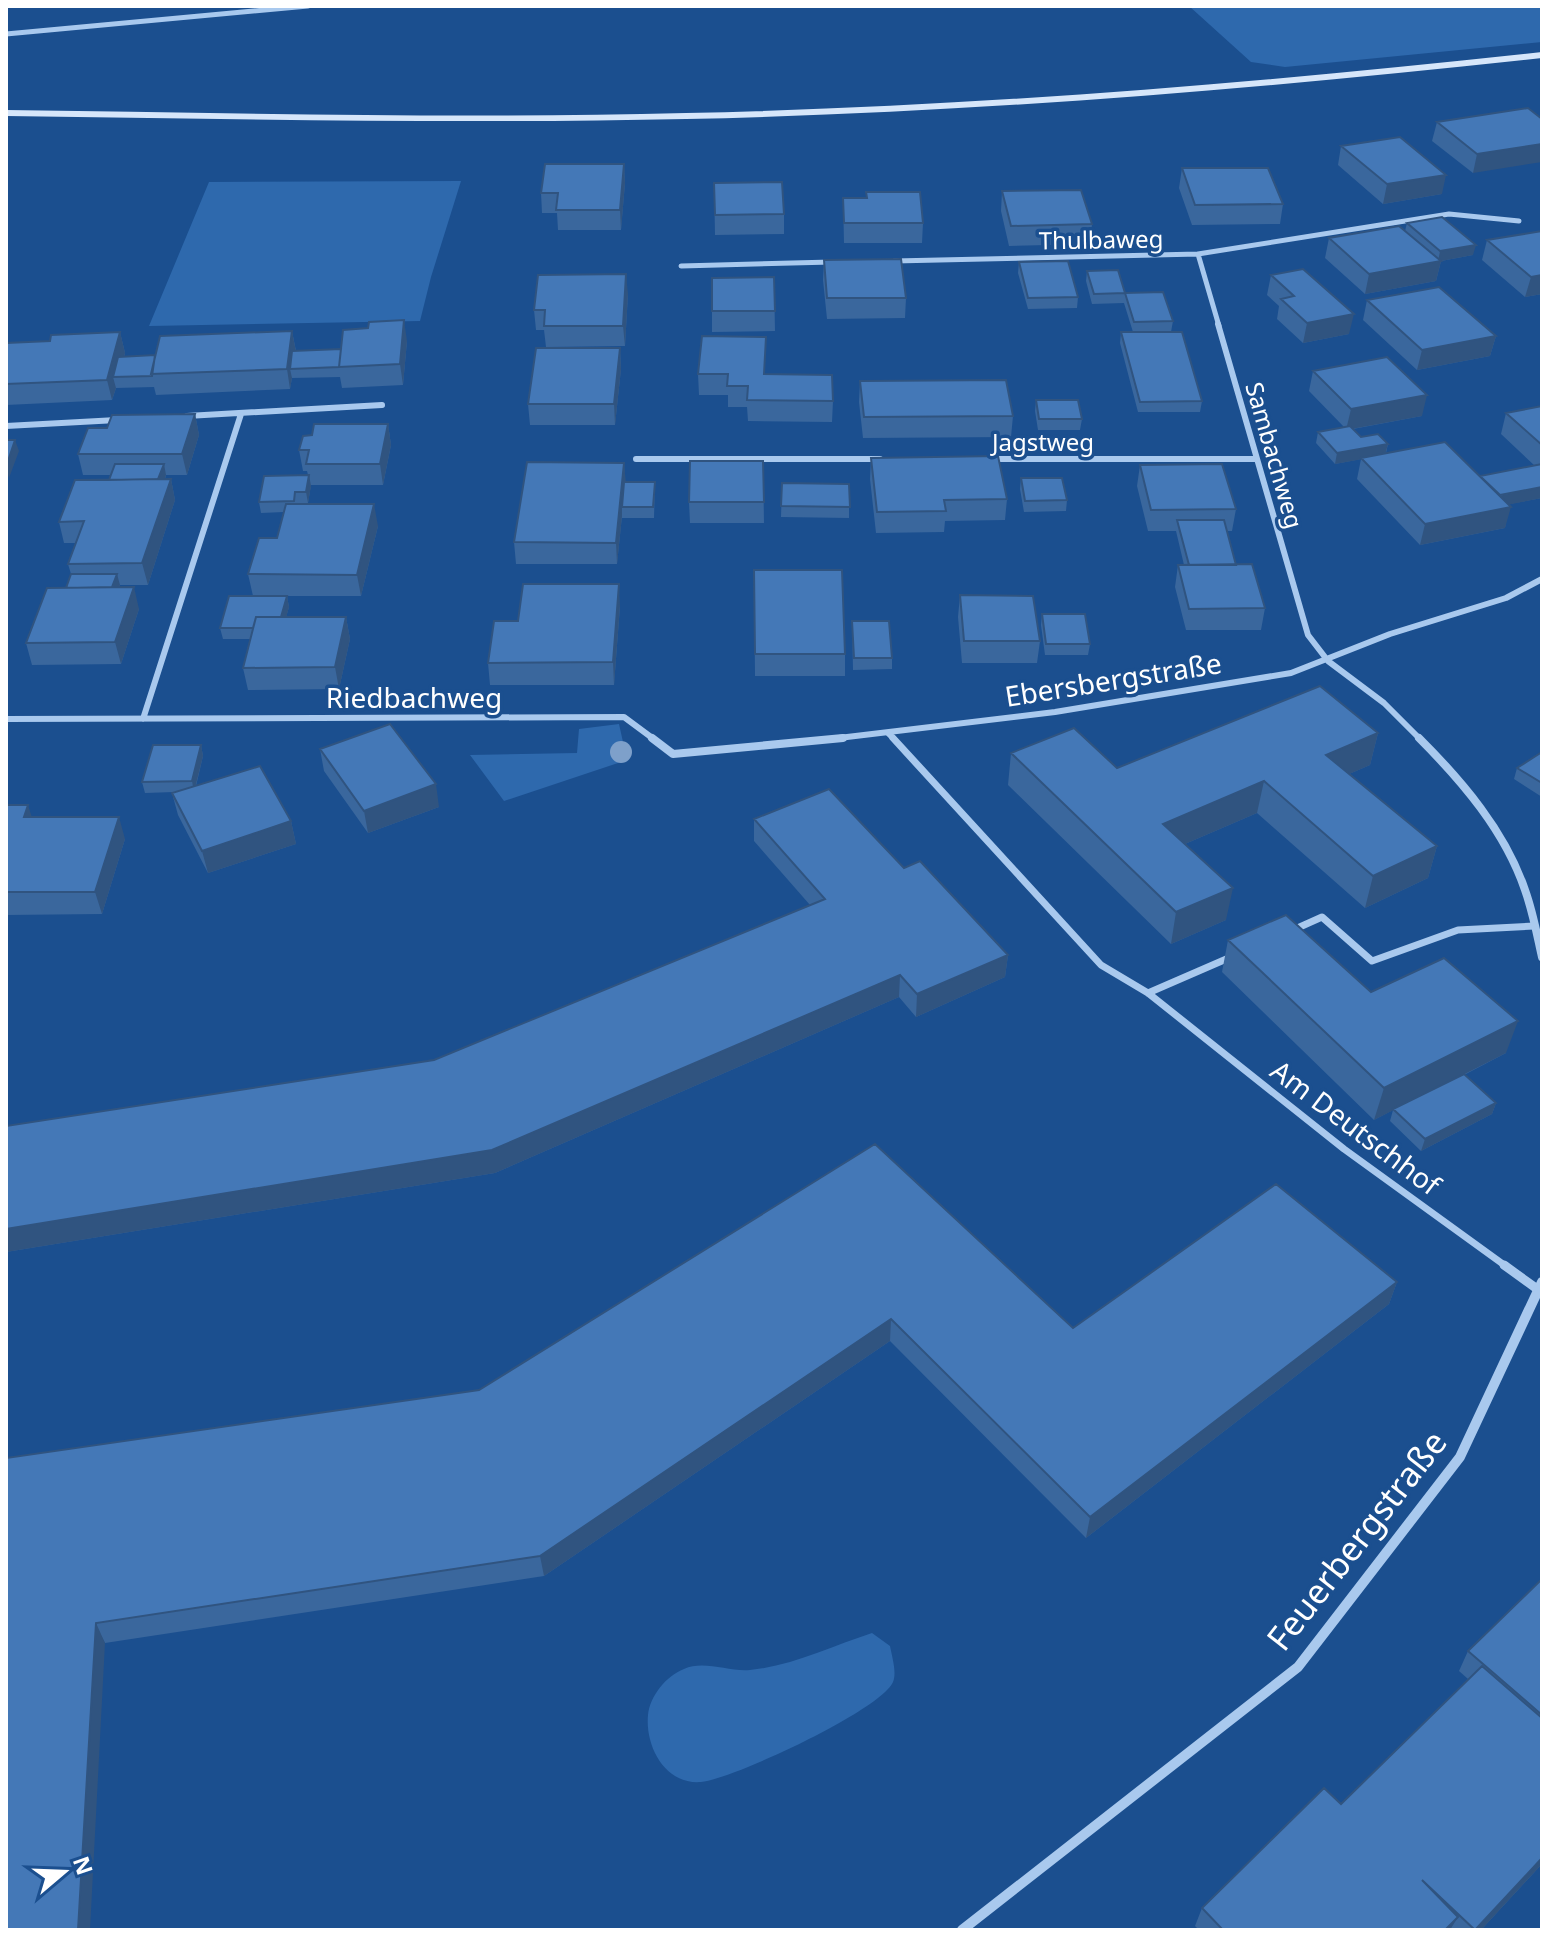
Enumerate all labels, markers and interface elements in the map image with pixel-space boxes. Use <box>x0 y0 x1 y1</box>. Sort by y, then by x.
street label: Thulbaweg <box>1038 221 1164 257</box>
street label: Sambachweg <box>1238 378 1312 532</box>
street label: Jagstweg <box>990 425 1094 458</box>
street label: Ebersbergstraße <box>1002 643 1224 715</box>
street label: Riedbachweg <box>326 678 502 716</box>
street label: Am Deutschhof <box>1263 1051 1450 1204</box>
street label: Feuerbergstraße <box>1256 1420 1456 1660</box>
north arrow <box>24 1832 104 1912</box>
text: N <box>67 1852 101 1879</box>

